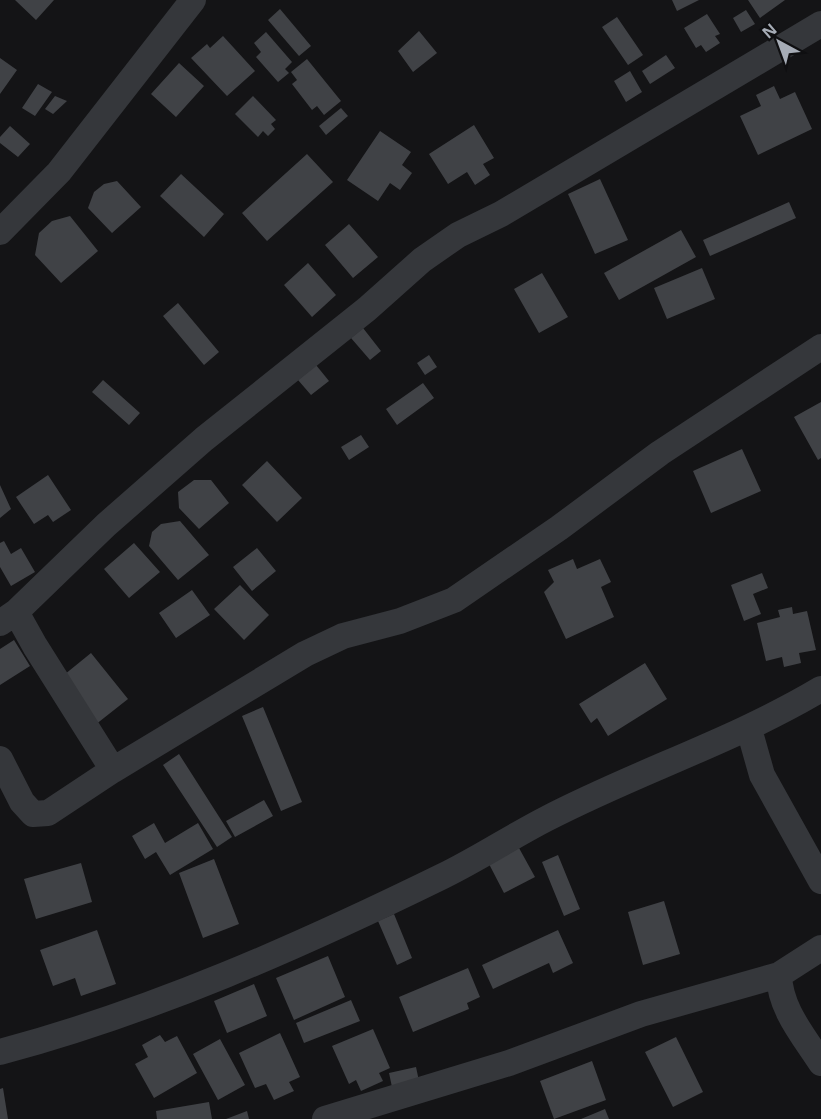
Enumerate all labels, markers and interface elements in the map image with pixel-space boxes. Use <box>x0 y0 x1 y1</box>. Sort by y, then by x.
north arrow <box>749 12 809 72</box>
text: N <box>757 18 781 43</box>

